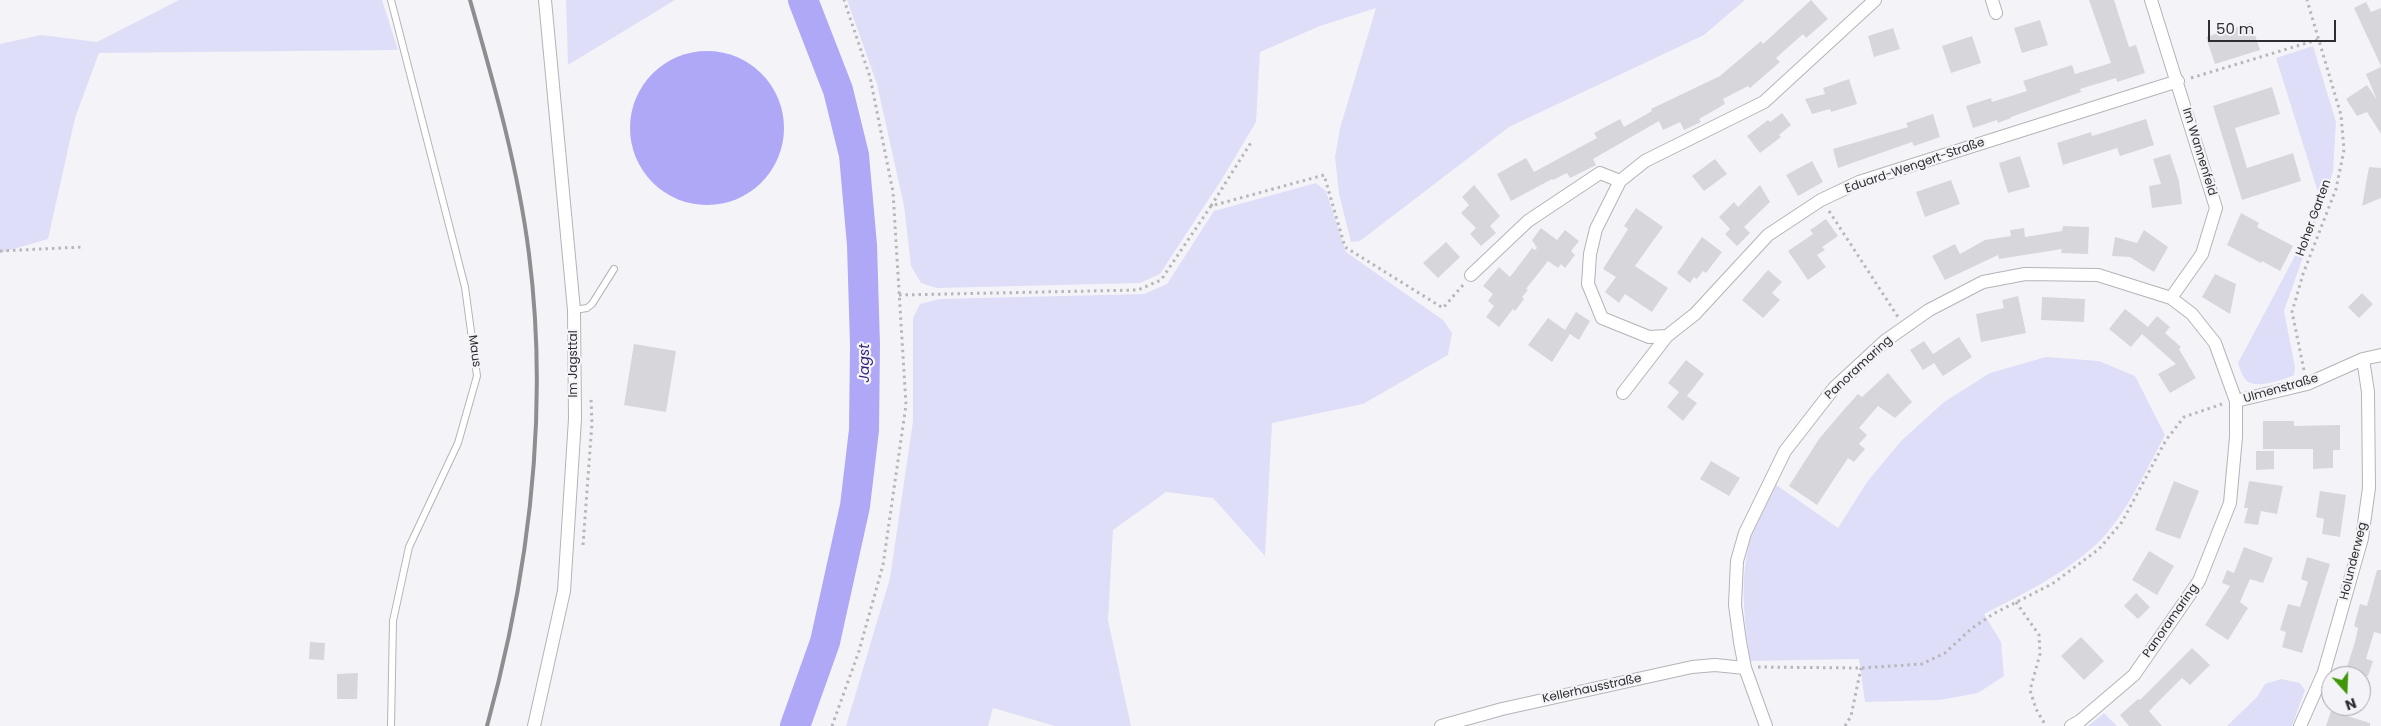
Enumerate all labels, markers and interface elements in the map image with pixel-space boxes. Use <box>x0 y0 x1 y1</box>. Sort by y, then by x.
scale bar <box>2211 10 2338 42</box>
text: 50 m <box>2216 18 2254 39</box>
street label: Im Wannenfeld <box>2179 106 2219 198</box>
street label: Eduard-Wengert-Straße <box>1843 135 1987 197</box>
street label: Hoher Garten <box>2294 178 2334 258</box>
street label: Im Jagsttal <box>567 330 581 398</box>
street label: Panoramaring <box>1822 333 1896 403</box>
street label: Maus <box>465 334 483 368</box>
water label: Jagst <box>857 344 873 382</box>
street label: Ulmenstraße <box>2242 371 2320 407</box>
street label: Holunderweg <box>2337 521 2371 601</box>
street label: Panoramaring <box>2140 581 2202 661</box>
north arrow <box>2321 666 2371 716</box>
street label: Kellerhausstraße <box>1541 671 1643 707</box>
text: N <box>2342 693 2359 715</box>

